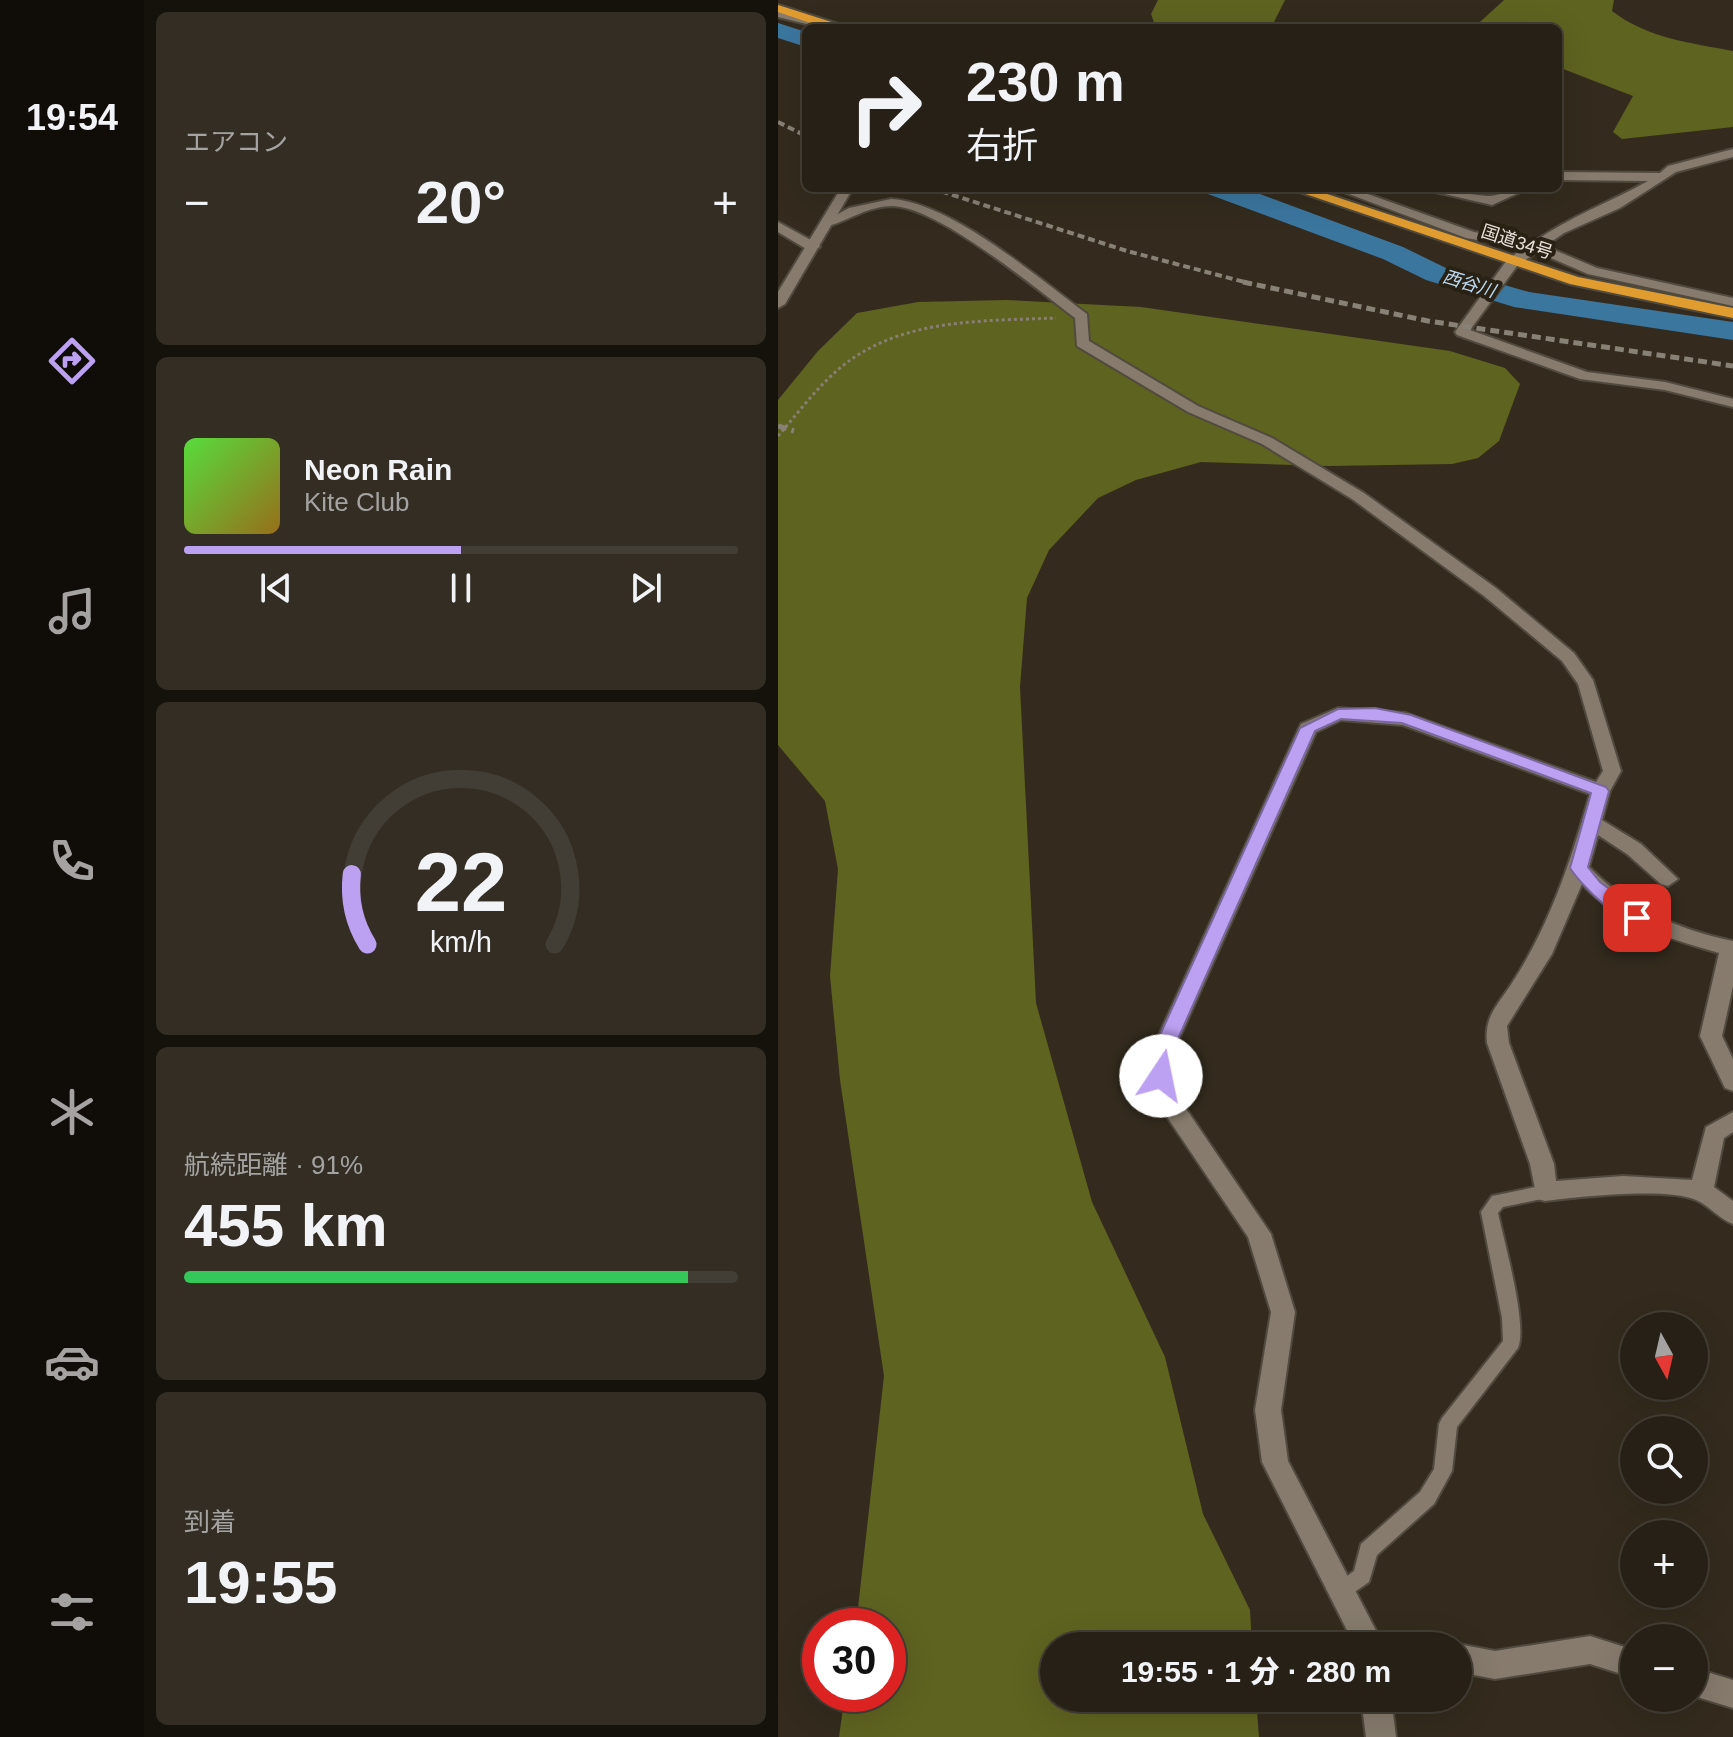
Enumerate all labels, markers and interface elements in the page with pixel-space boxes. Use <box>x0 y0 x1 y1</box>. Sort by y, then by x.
text: 230 m <box>966 50 1125 113</box>
icon: right <box>834 56 938 160</box>
text: 19:54 <box>26 97 118 138</box>
text: 右折 <box>966 125 1038 166</box>
text: エアコン <box>184 127 288 157</box>
text: 20° <box>416 169 506 236</box>
text: − <box>184 178 210 227</box>
text: + <box>712 178 738 227</box>
street label: 国道34号 <box>1479 221 1555 263</box>
water label: 西谷川 <box>1440 267 1500 302</box>
icon: directions <box>44 333 100 389</box>
text: Neon Rain <box>304 453 452 486</box>
text: Kite Club <box>304 487 410 517</box>
icon: previous <box>254 566 298 610</box>
icon: pause <box>439 566 483 610</box>
icon: next <box>624 566 668 610</box>
icon: music <box>44 583 100 639</box>
icon: phone <box>44 833 100 889</box>
text: 22 <box>415 835 507 928</box>
pin <box>1603 884 1671 952</box>
icon: arrive <box>1615 896 1659 940</box>
text: km/h <box>430 926 492 958</box>
position arrow <box>1119 1034 1203 1118</box>
icon: climate <box>44 1084 100 1140</box>
text: 航続距離 · 91% <box>184 1150 363 1180</box>
text: 455 km <box>184 1192 388 1259</box>
north arrow <box>1620 1312 1708 1400</box>
map controls <box>1620 1312 1708 1712</box>
icon: car <box>44 1334 100 1390</box>
button: search <box>1620 1416 1708 1504</box>
text: 到着 <box>184 1507 236 1537</box>
button: + <box>1620 1520 1708 1608</box>
text: 19:55 <box>184 1549 337 1616</box>
icon: filters <box>44 1584 100 1640</box>
speed limit sign: 30 <box>802 1608 906 1712</box>
button: − <box>1620 1624 1708 1712</box>
text: 19:55 · 1 分 · 280 m <box>1121 1655 1391 1688</box>

